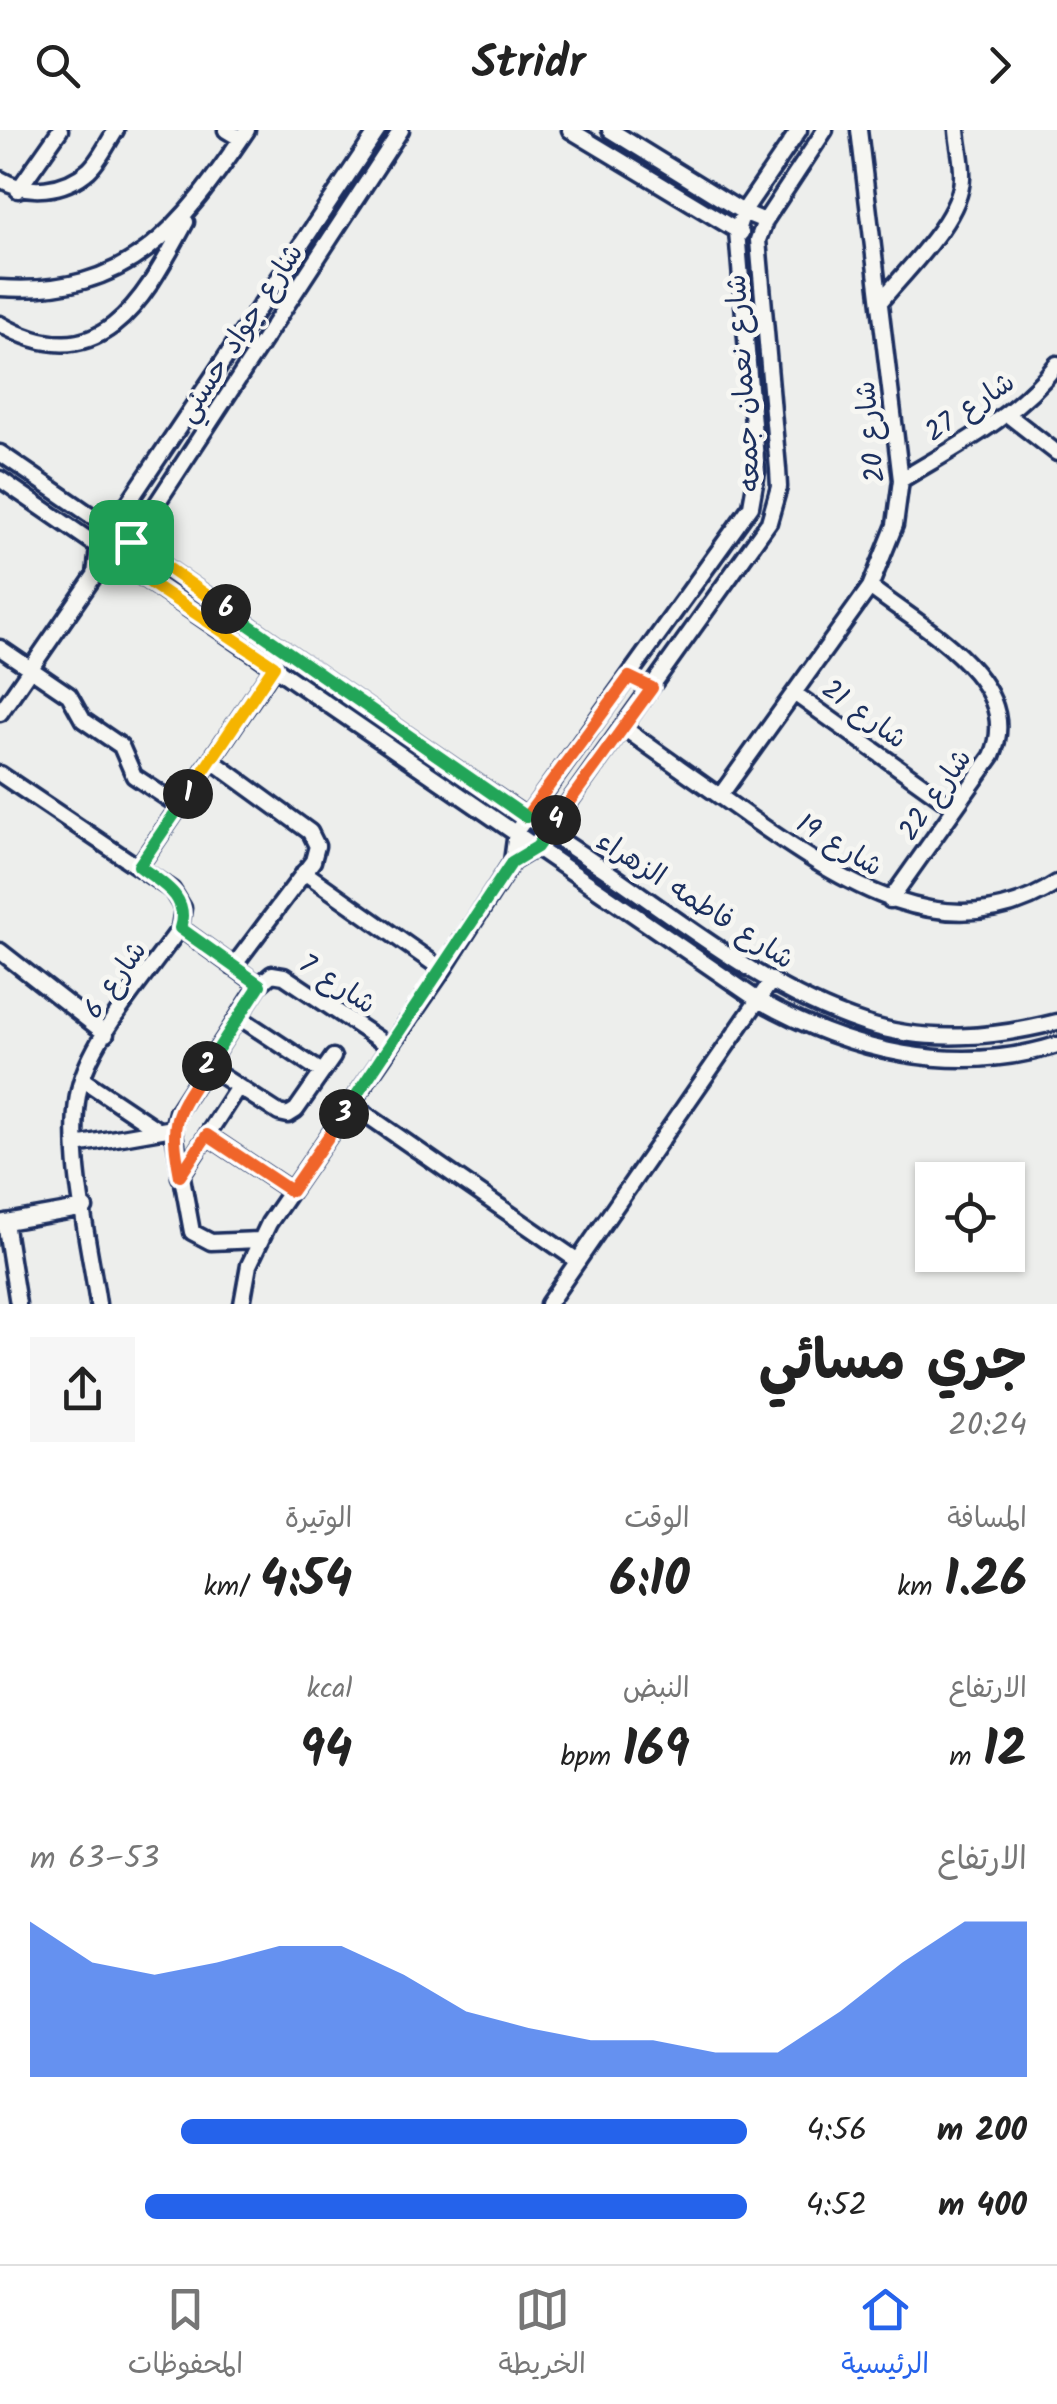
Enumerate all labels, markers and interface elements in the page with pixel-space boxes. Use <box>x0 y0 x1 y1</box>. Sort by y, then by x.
text: Stridr <box>472 29 585 101</box>
icon: search <box>30 38 85 93</box>
icon: forward <box>972 38 1027 93</box>
street label: شارع جواد حسني <box>166 235 316 432</box>
street label: شارع نعمان جمعه <box>714 273 775 493</box>
street label: شارع 27 <box>916 361 1025 455</box>
street label: شارع 20 <box>844 379 899 485</box>
pin <box>89 500 174 585</box>
icon: arrive <box>104 515 159 570</box>
pin: 6 <box>201 584 251 634</box>
text: 6 <box>218 586 234 631</box>
street label: شارع 21 <box>811 668 916 762</box>
street label: شارع 22 <box>888 740 984 851</box>
pin: 1 <box>163 769 213 819</box>
text: 1 <box>184 771 192 816</box>
pin: 4 <box>531 795 581 845</box>
text: 4 <box>548 797 564 842</box>
street label: شارع 19 <box>787 803 891 890</box>
street label: شارع فاطمه الزهراء <box>587 820 803 982</box>
street label: شارع 6 <box>73 932 160 1029</box>
street label: شارع 7 <box>289 943 384 1027</box>
pin: 2 <box>182 1041 232 1091</box>
text: 2 <box>199 1043 215 1088</box>
pin: 3 <box>319 1089 369 1139</box>
text: 3 <box>336 1091 352 1136</box>
map controls <box>915 1162 1025 1272</box>
button: locate <box>915 1162 1025 1272</box>
text: جري مسائي <box>759 1320 1027 1407</box>
button: share <box>30 1337 135 1442</box>
text: 20:24 <box>948 1401 1027 1452</box>
text: الوتيرة <box>285 1497 352 1542</box>
text: الوقت <box>624 1497 690 1542</box>
text: المسافة <box>947 1497 1027 1542</box>
text: 4:54 <box>260 1542 352 1622</box>
text: 6:10 <box>610 1542 690 1622</box>
text: 1.26 <box>944 1542 1027 1622</box>
text: /km <box>204 1565 260 1610</box>
text: km <box>897 1565 944 1610</box>
text: kcal <box>307 1667 352 1712</box>
text: النبض <box>623 1667 690 1712</box>
text: الارتفاع <box>948 1667 1027 1712</box>
text: 94 <box>300 1712 352 1792</box>
text: 169 <box>622 1712 690 1792</box>
text: 12 <box>983 1712 1027 1792</box>
text: bpm <box>561 1735 622 1780</box>
text: m <box>949 1735 983 1780</box>
text: 53–63 m <box>30 1834 159 1885</box>
text: الارتفاع <box>937 1835 1027 1886</box>
text: 4:56 <box>807 2106 867 2157</box>
text: 200 m <box>937 2106 1027 2157</box>
text: 4:52 <box>806 2181 867 2232</box>
text: 400 m <box>938 2181 1027 2232</box>
tab: المحفوظات <box>128 2282 243 2388</box>
tab: الخريطة <box>499 2282 586 2388</box>
tab: الرئيسية <box>841 2282 929 2388</box>

